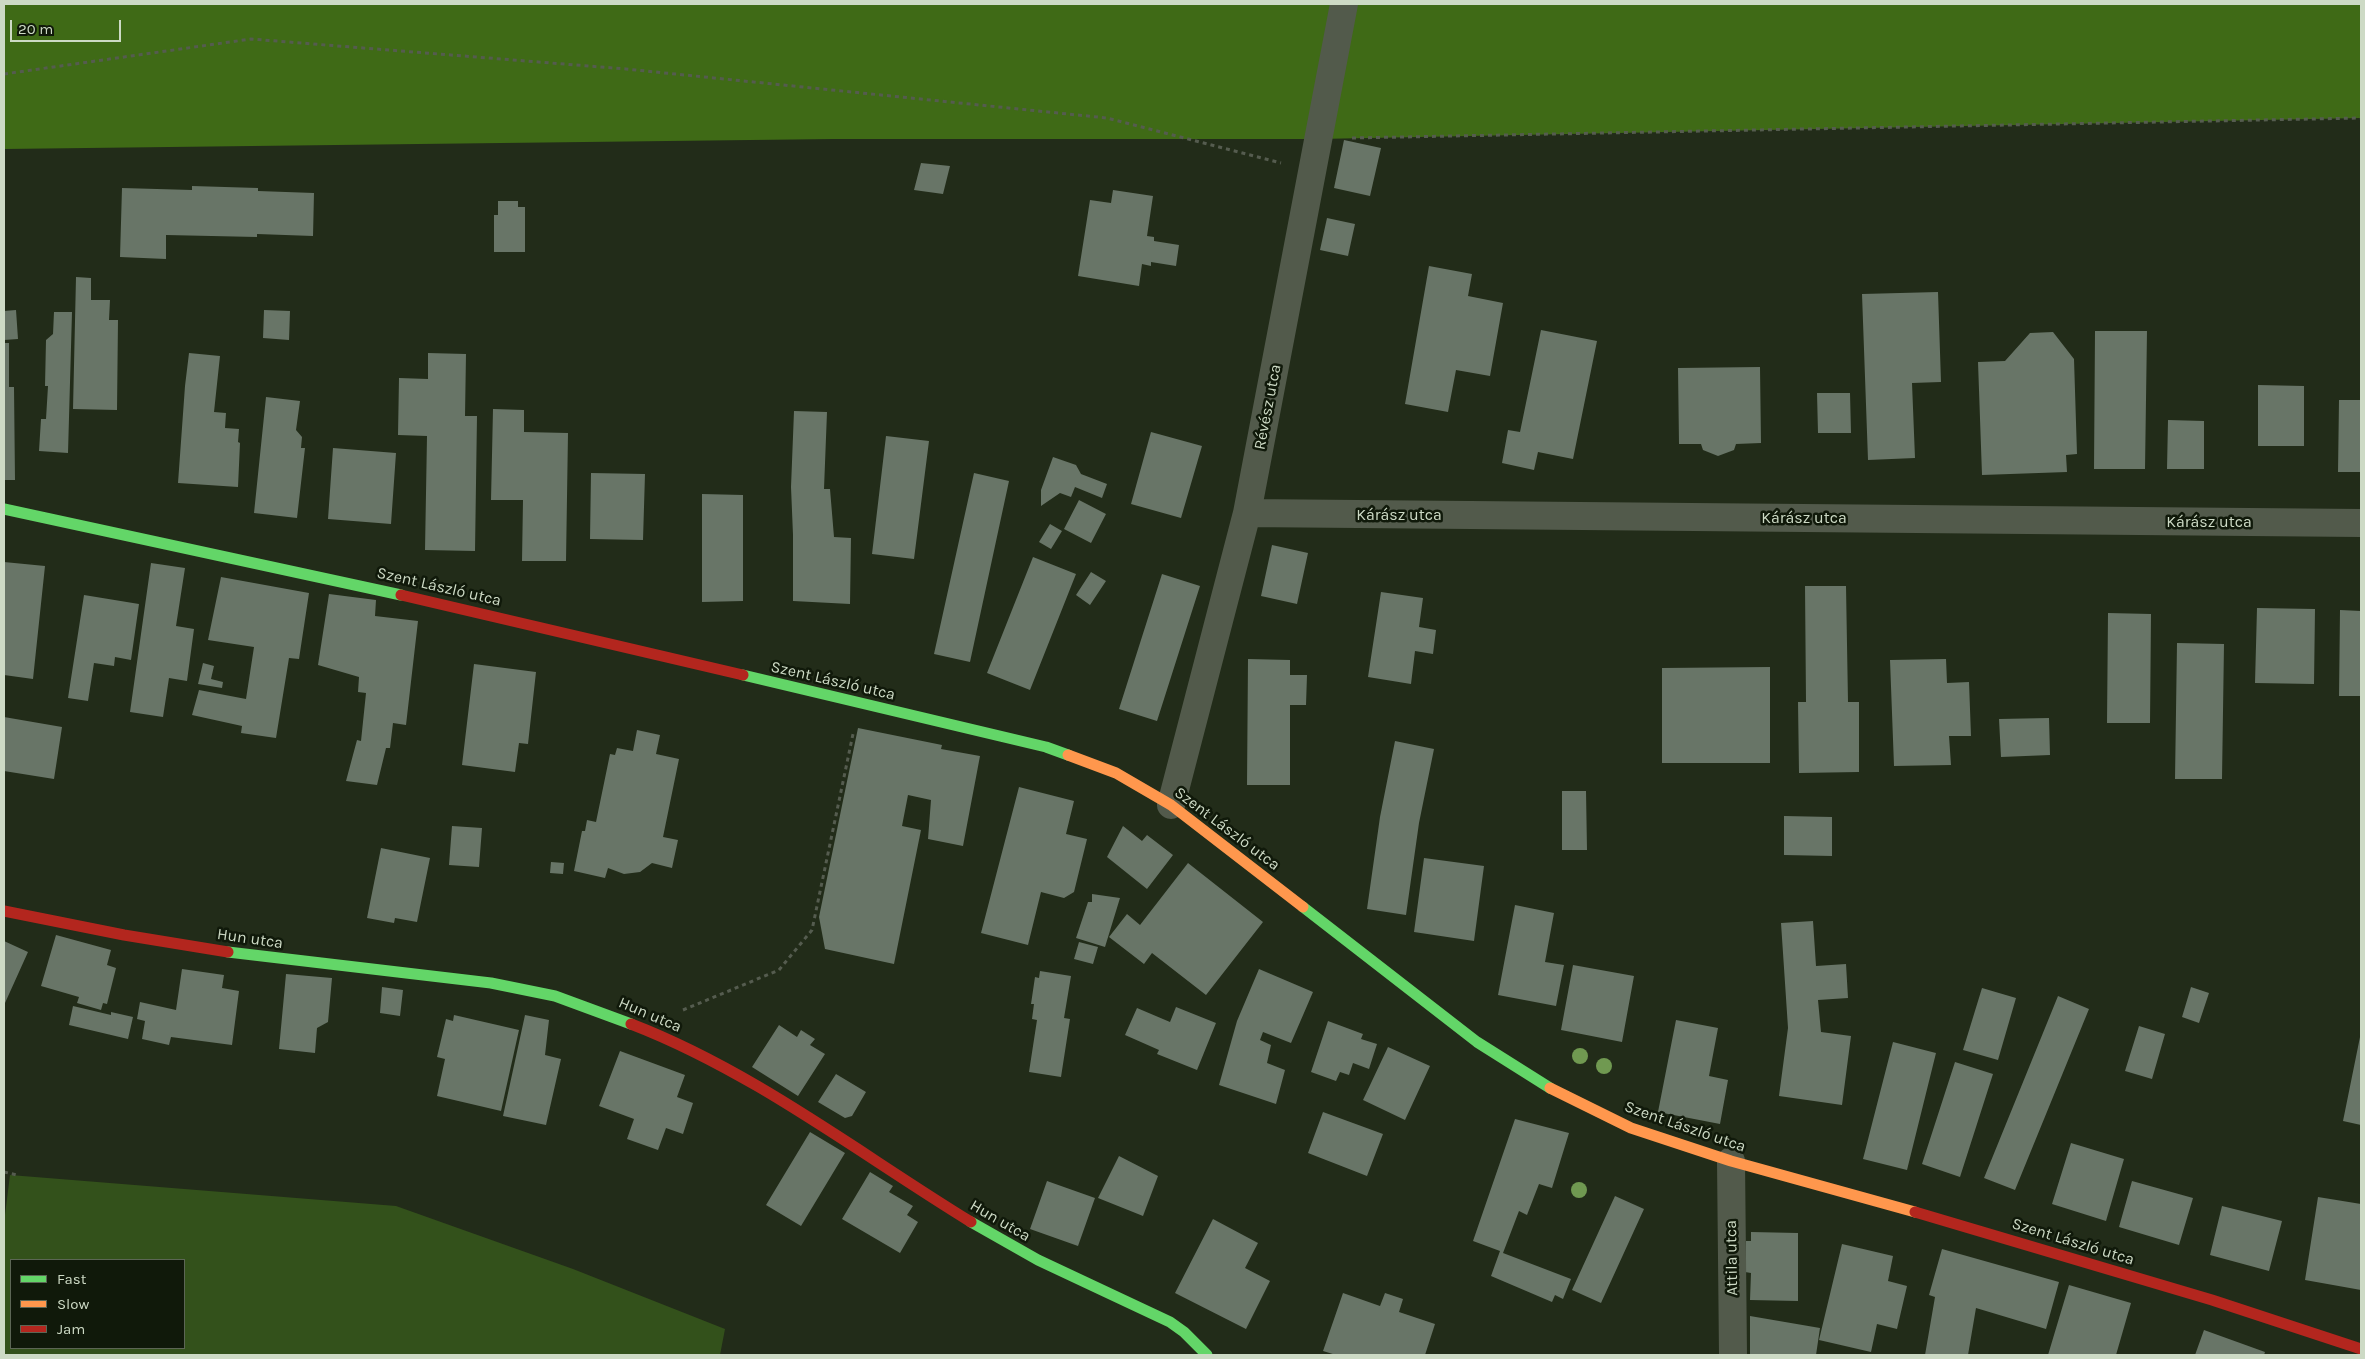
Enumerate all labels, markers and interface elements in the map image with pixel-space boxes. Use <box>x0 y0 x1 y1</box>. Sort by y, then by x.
scale bar <box>12 10 124 42</box>
text: 20 m <box>18 20 53 38</box>
street label: Révész utca <box>1250 363 1286 451</box>
street label: Kárász utca <box>1356 505 1442 525</box>
street label: Kárász utca <box>1761 508 1847 528</box>
street label: Kárász utca <box>2166 512 2252 532</box>
street label: Szent László utca <box>375 563 503 611</box>
street label: Szent László utca <box>769 657 897 705</box>
street label: Szent László utca <box>1170 783 1284 875</box>
street label: Hun utca <box>216 925 284 953</box>
street label: Hun utca <box>616 993 684 1037</box>
street label: Szent László utca <box>1622 1097 1748 1157</box>
street label: Hun utca <box>966 1196 1034 1246</box>
street label: Szent László utca <box>2009 1214 2137 1270</box>
street label: Attila utca <box>1722 1220 1742 1296</box>
legend <box>10 1259 185 1349</box>
text: Fast <box>57 1270 86 1288</box>
text: Slow <box>57 1295 89 1313</box>
text: Jam <box>57 1320 85 1338</box>

